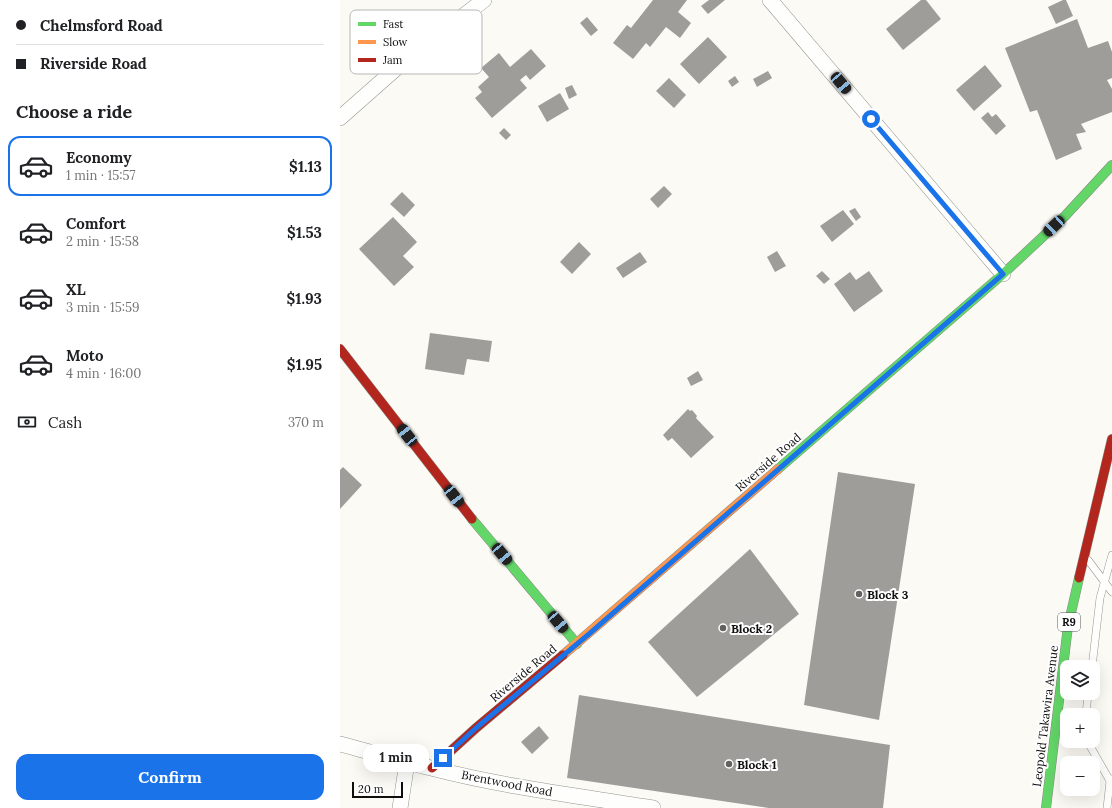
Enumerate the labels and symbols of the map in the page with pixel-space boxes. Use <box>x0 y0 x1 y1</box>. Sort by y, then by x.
legend <box>350 10 482 74</box>
text: Fast <box>383 17 404 31</box>
text: Slow <box>383 35 408 49</box>
text: Jam <box>382 53 403 67</box>
car <box>829 70 853 96</box>
route start <box>862 110 880 128</box>
car <box>1041 213 1067 239</box>
car <box>395 422 419 448</box>
street label: Riverside Road <box>732 429 804 495</box>
car <box>442 483 466 509</box>
car <box>490 541 514 567</box>
place label: Block 3 <box>867 587 909 602</box>
marker: Block 3 <box>854 589 864 599</box>
car <box>546 609 570 635</box>
road number: R9 <box>1058 613 1080 631</box>
place label: Block 2 <box>731 621 772 636</box>
marker: Block 2 <box>718 623 728 633</box>
street label: Riverside Road <box>487 641 559 705</box>
street label: Leopold Takawira Avenue <box>1029 644 1061 788</box>
callout: 1 min <box>363 744 429 772</box>
route end <box>434 749 452 767</box>
place label: Block 1 <box>737 757 777 772</box>
marker: Block 1 <box>724 759 734 769</box>
street label: Brentwood Road <box>460 767 554 799</box>
scale bar <box>352 780 403 799</box>

